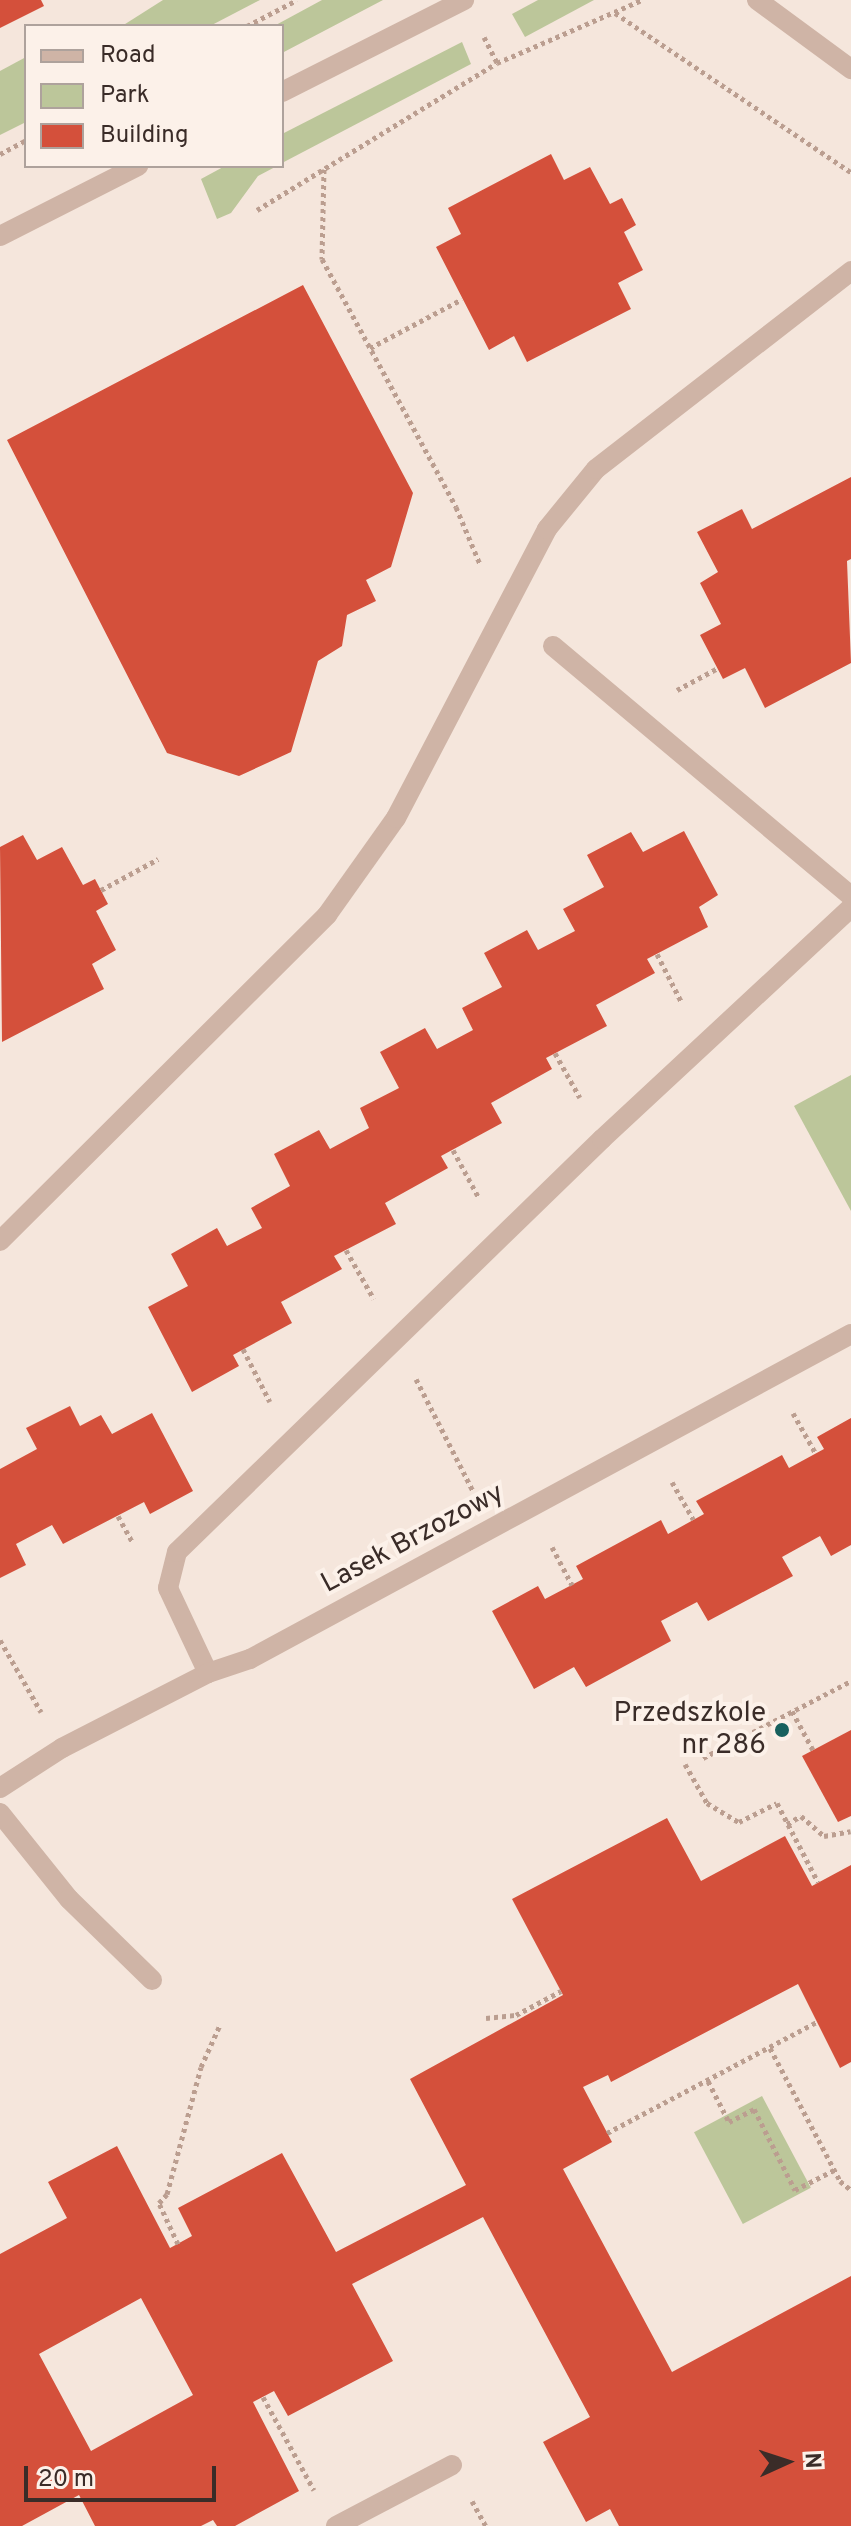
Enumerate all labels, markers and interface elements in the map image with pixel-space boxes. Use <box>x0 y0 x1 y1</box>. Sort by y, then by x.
legend <box>24 24 284 168</box>
text: Road <box>100 41 156 71</box>
text: Park <box>100 81 150 111</box>
text: Building <box>100 121 189 151</box>
street label: Lasek Brzozowy <box>316 1477 510 1601</box>
place label: Przedszkole nr 286 <box>614 1697 766 1763</box>
marker: Przedszkole nr 286 <box>773 1721 791 1739</box>
north arrow <box>747 2422 827 2502</box>
scale bar <box>28 2450 220 2500</box>
text: N <box>798 2452 825 2469</box>
text: 20 m <box>38 2465 94 2495</box>

